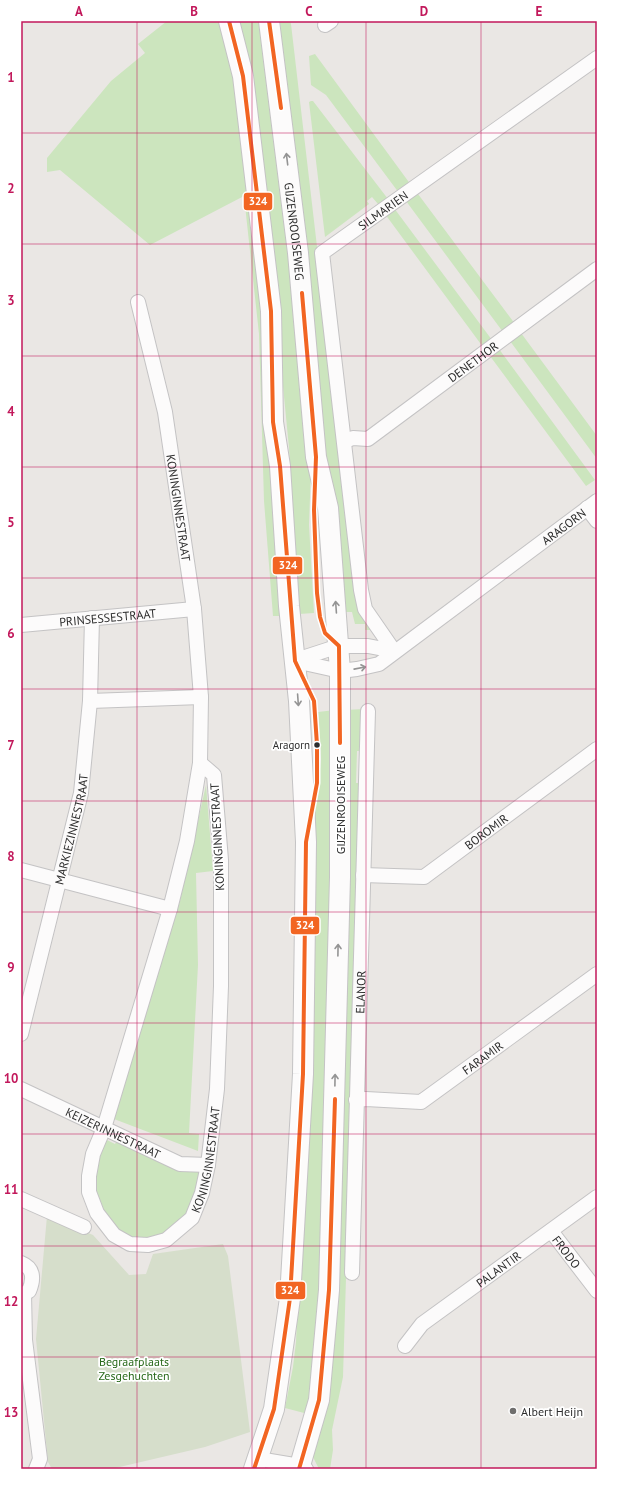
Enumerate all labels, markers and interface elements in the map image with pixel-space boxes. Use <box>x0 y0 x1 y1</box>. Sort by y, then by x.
text: A <box>75 3 83 20</box>
text: B <box>190 3 198 20</box>
text: C <box>305 3 313 20</box>
text: D <box>420 3 428 20</box>
text: E <box>536 3 543 20</box>
text: 1 <box>7 69 15 86</box>
one-way arrow <box>283 153 291 166</box>
text: 2 <box>7 180 15 197</box>
street label: GIJZENROOISEWEG <box>282 182 308 281</box>
street label: SILMARIEN <box>355 187 411 233</box>
line badge: 324 <box>243 192 273 211</box>
text: 324 <box>249 194 268 208</box>
text: 3 <box>7 292 15 309</box>
street label: DENETHOR <box>445 338 501 385</box>
text: 4 <box>7 403 15 420</box>
street label: KONINGINNESTRAAT <box>164 453 194 562</box>
street label: ARAGORN <box>538 505 588 548</box>
text: 5 <box>7 514 15 531</box>
line badge: 324 <box>272 556 303 575</box>
text: 324 <box>279 558 298 572</box>
one-way arrow <box>332 601 340 614</box>
street label: PRINSESSESTRAAT <box>59 605 157 629</box>
text: 6 <box>7 625 15 642</box>
one-way arrow <box>354 664 367 672</box>
one-way arrow <box>295 693 302 706</box>
text: 7 <box>7 737 15 754</box>
place label: Aragorn <box>273 738 310 752</box>
marker: Aragorn <box>312 740 322 750</box>
street label: GIJZENROOISEWEG <box>333 756 348 854</box>
street label: MARKIEZINNESTRAAT <box>51 773 90 886</box>
street label: KONINGINNESTRAAT <box>207 782 227 891</box>
street label: BOROMIR <box>461 810 511 852</box>
text: 8 <box>7 848 15 865</box>
line badge: 324 <box>290 916 320 935</box>
text: 324 <box>296 918 315 932</box>
one-way arrow <box>334 944 342 957</box>
text: 9 <box>7 959 15 976</box>
street label: ELANOR <box>352 970 368 1014</box>
street label: FARAMIR <box>459 1037 506 1077</box>
text: 10 <box>4 1070 18 1087</box>
one-way arrow <box>331 1074 339 1087</box>
street label: KEIZERINNESTRAAT <box>63 1104 163 1161</box>
street label: KONINGINNESTRAAT <box>187 1105 222 1215</box>
text: 11 <box>4 1181 18 1198</box>
street label: FRODO <box>550 1232 584 1271</box>
street label: PALANTIR <box>473 1247 524 1290</box>
line badge: 324 <box>275 1281 306 1300</box>
text: 324 <box>281 1283 300 1297</box>
text: 12 <box>4 1293 18 1310</box>
park label: Begraafplaats Zesgehuchten <box>98 1354 170 1383</box>
text: 13 <box>4 1404 18 1421</box>
place label: Albert Heijn <box>521 1404 583 1419</box>
marker: Albert Heijn <box>508 1406 518 1416</box>

